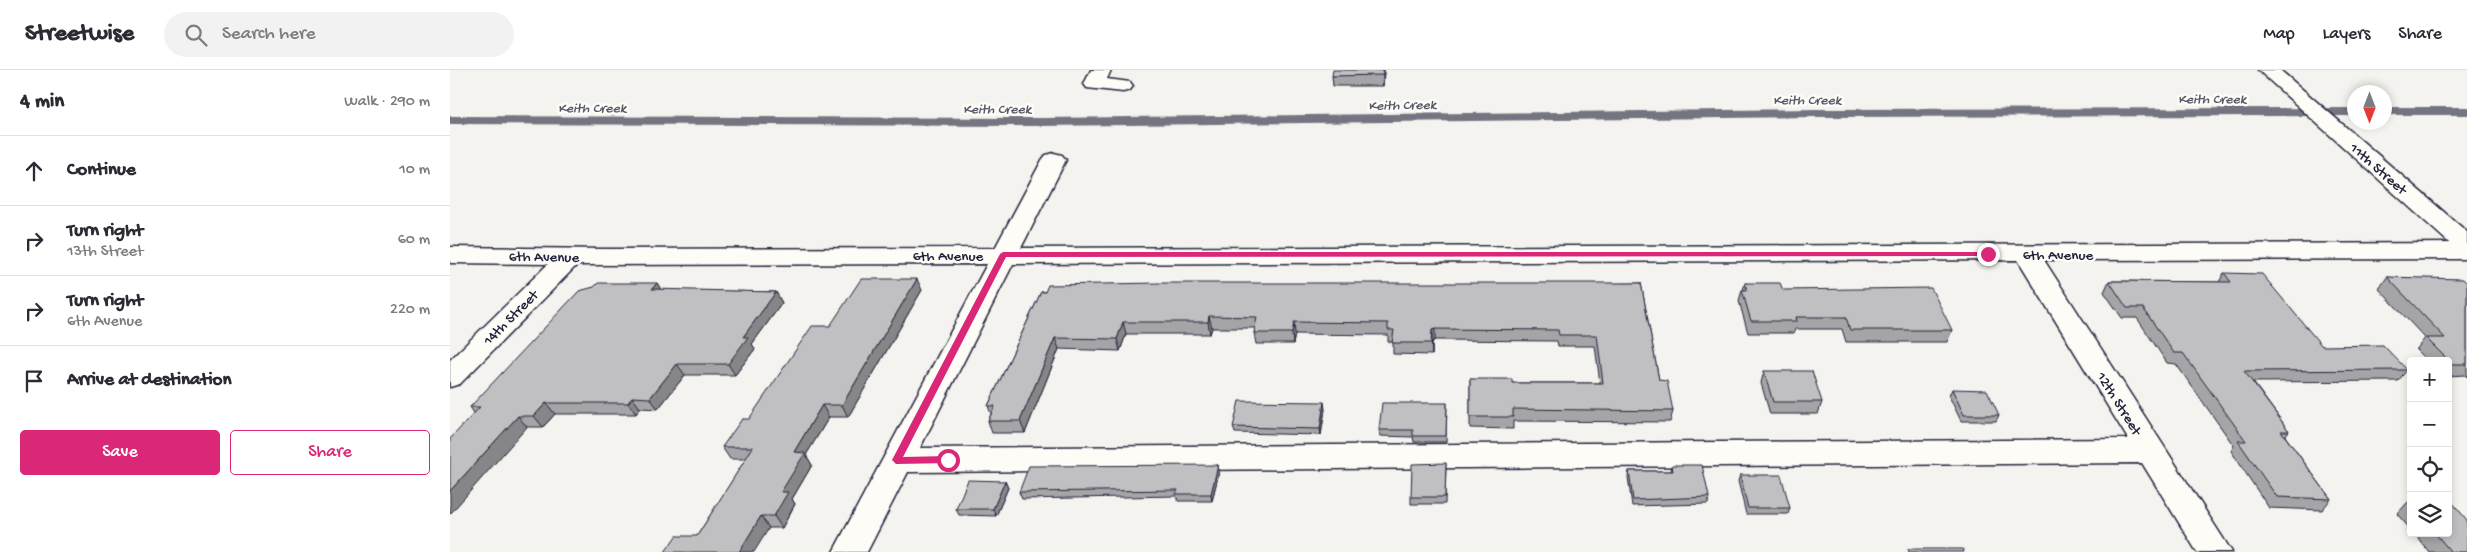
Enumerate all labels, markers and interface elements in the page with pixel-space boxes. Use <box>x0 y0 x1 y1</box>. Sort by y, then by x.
search box <box>164 12 514 57</box>
text: Streetwise <box>25 20 134 49</box>
icon: search <box>182 21 210 49</box>
text: Search here <box>222 23 316 46</box>
text: Map <box>2263 24 2295 45</box>
text: Layers <box>2323 24 2370 45</box>
text: Share <box>2398 24 2442 45</box>
north arrow <box>2347 85 2392 130</box>
text: 4 min <box>20 90 64 115</box>
water label: Keith Creek <box>2178 92 2248 109</box>
text: Walk · 290 m <box>344 93 430 112</box>
water label: Keith Creek <box>1773 93 1843 110</box>
water label: Keith Creek <box>1368 97 1438 116</box>
water label: Keith Creek <box>558 101 628 118</box>
water label: Keith Creek <box>963 102 1033 119</box>
street label: 11th Street <box>2345 139 2411 200</box>
icon: ahead <box>20 157 48 185</box>
text: Continue <box>67 159 136 182</box>
text: 10 m <box>399 161 430 180</box>
text: Turn right <box>67 220 143 243</box>
icon: right <box>20 227 48 255</box>
text: 60 m <box>398 231 430 250</box>
text: 13th Street <box>67 243 143 262</box>
route end <box>1977 243 2000 266</box>
street label: 6th Avenue <box>2023 247 2093 265</box>
street label: 6th Avenue <box>509 248 580 268</box>
street label: 6th Avenue <box>913 248 983 266</box>
street label: 14th Street <box>479 286 544 351</box>
text: Turn right <box>67 290 143 313</box>
icon: right <box>20 297 48 325</box>
text: 220 m <box>390 301 430 320</box>
text: 6th Avenue <box>67 313 142 332</box>
map controls <box>2407 357 2452 537</box>
button: + <box>2407 357 2452 402</box>
icon: arrive <box>20 367 48 395</box>
street label: 12th Street <box>2091 368 2146 441</box>
text: Arrive at destination <box>67 369 231 392</box>
button: − <box>2407 402 2452 447</box>
button: Save <box>20 430 220 475</box>
button: Share <box>230 430 430 475</box>
button: locate <box>2407 447 2452 492</box>
route start <box>937 449 960 472</box>
button: layers <box>2407 492 2452 537</box>

